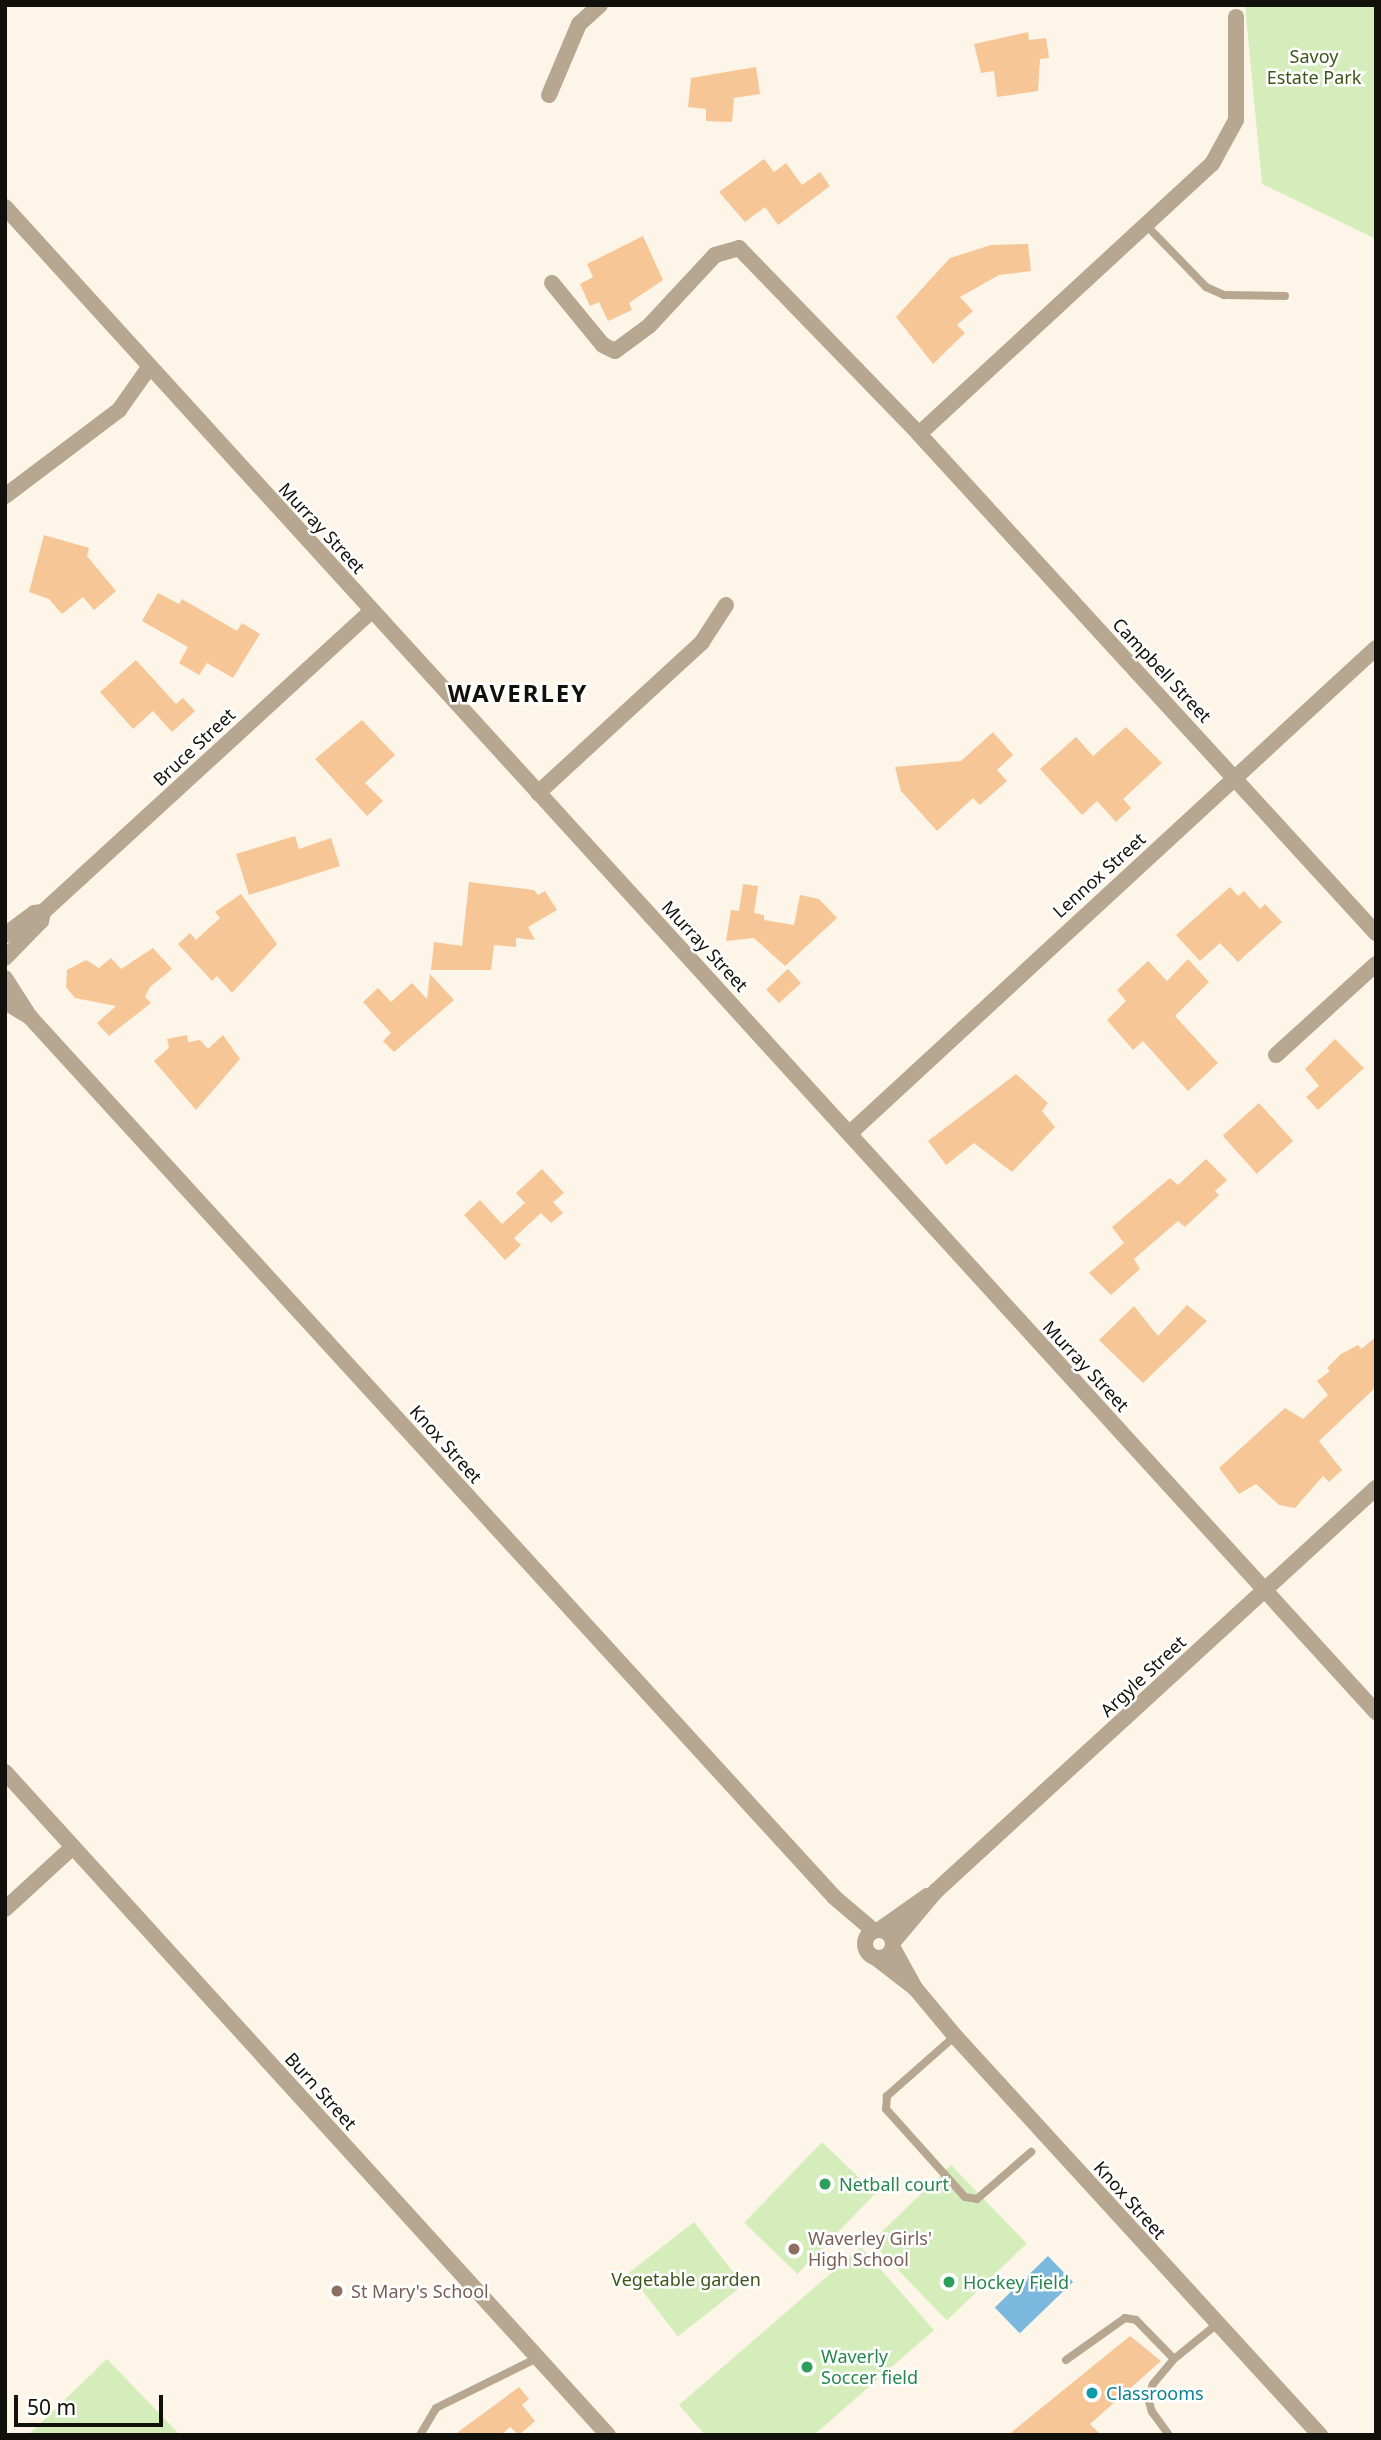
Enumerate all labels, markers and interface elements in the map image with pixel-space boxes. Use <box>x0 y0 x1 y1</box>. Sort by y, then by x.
park label: Savoy Estate Park <box>1267 46 1361 88</box>
street label: Murray Street <box>274 478 370 578</box>
street label: Campbell Street <box>1108 613 1216 727</box>
district label: WAVERLEY <box>449 679 587 707</box>
street label: Bruce Street <box>149 704 239 790</box>
street label: Lennox Street <box>1048 828 1150 922</box>
street label: Murray Street <box>657 896 753 996</box>
street label: Murray Street <box>1038 1316 1134 1416</box>
street label: Knox Street <box>405 1401 487 1487</box>
street label: Argyle Street <box>1096 1631 1190 1721</box>
street label: Burn Street <box>281 2048 361 2134</box>
street label: Knox Street <box>1089 2157 1171 2243</box>
place label: Netball court <box>839 2173 949 2195</box>
marker: Netball court <box>817 2176 833 2192</box>
place label: Waverley Girls' High School <box>808 2228 932 2270</box>
marker: Waverley Girls' High School <box>786 2241 802 2257</box>
park label: Vegetable garden <box>611 2268 761 2290</box>
place label: Hockey Field <box>963 2271 1069 2293</box>
marker: Hockey Field <box>941 2274 957 2290</box>
place label: St Mary's School <box>351 2280 489 2302</box>
marker: St Mary's School <box>329 2283 345 2299</box>
place label: Waverly Soccer field <box>821 2346 918 2388</box>
marker: Waverly Soccer field <box>799 2359 815 2375</box>
scale bar <box>18 2380 166 2424</box>
place label: Classrooms <box>1106 2382 1204 2404</box>
marker: Classrooms <box>1084 2385 1100 2401</box>
text: 50 m <box>27 2393 76 2421</box>

